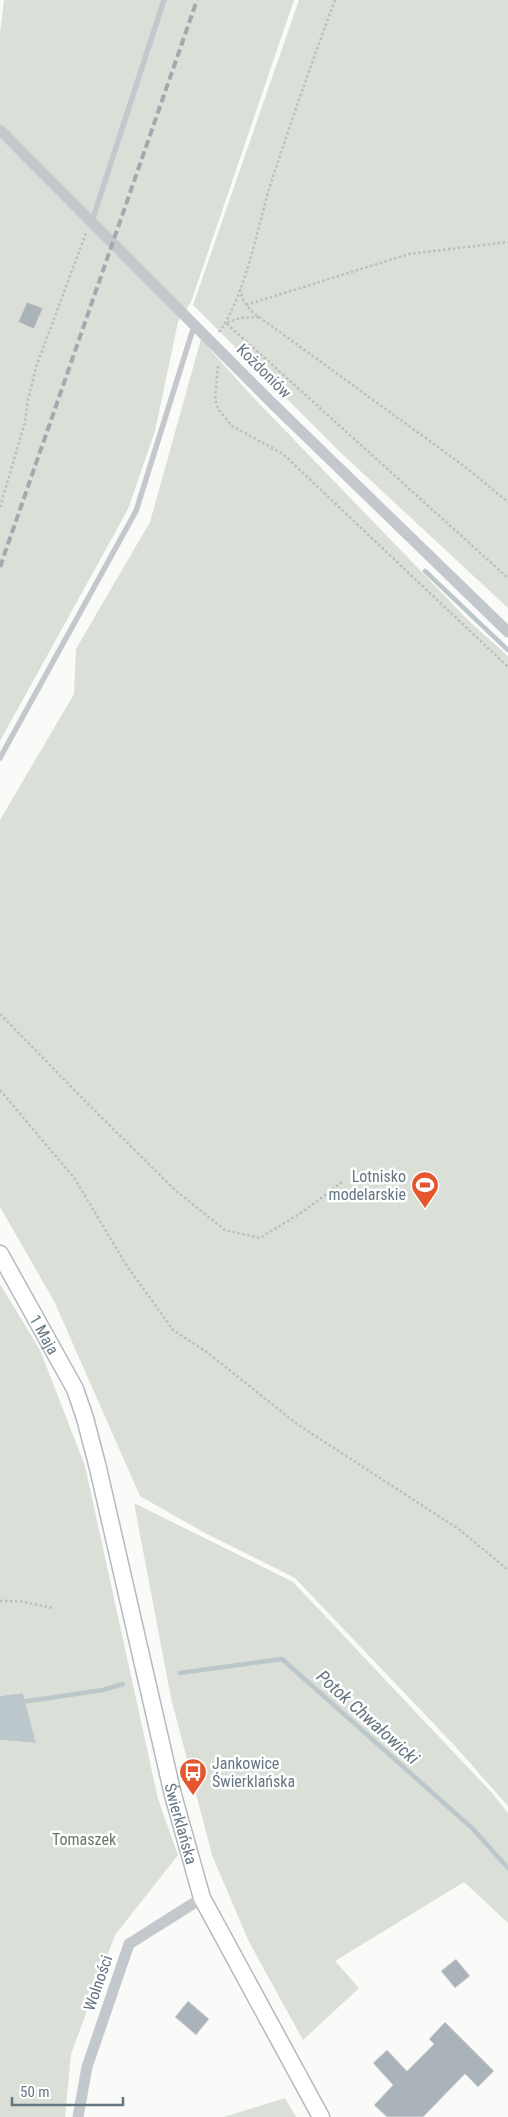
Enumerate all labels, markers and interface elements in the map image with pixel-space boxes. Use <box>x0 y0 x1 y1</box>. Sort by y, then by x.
street label: Kożdoniów <box>233 340 295 402</box>
place label: Lotnisko modelarskie <box>329 1167 406 1204</box>
sports icon: Lotnisko modelarskie <box>410 1170 440 1209</box>
street label: 1 Maja <box>26 1311 63 1358</box>
water label: Potok Chwałowicki <box>312 1666 424 1769</box>
place label: Jankowice Świerklańska <box>212 1754 295 1791</box>
bus stop icon: Jankowice Świerklańska <box>178 1757 208 1796</box>
street label: Świerklańska <box>161 1781 201 1866</box>
park label: Tomaszek <box>52 1830 117 1849</box>
street label: Wolności <box>80 1953 116 2013</box>
scale bar <box>12 2074 124 2106</box>
text: 50 m <box>20 2083 50 2101</box>

